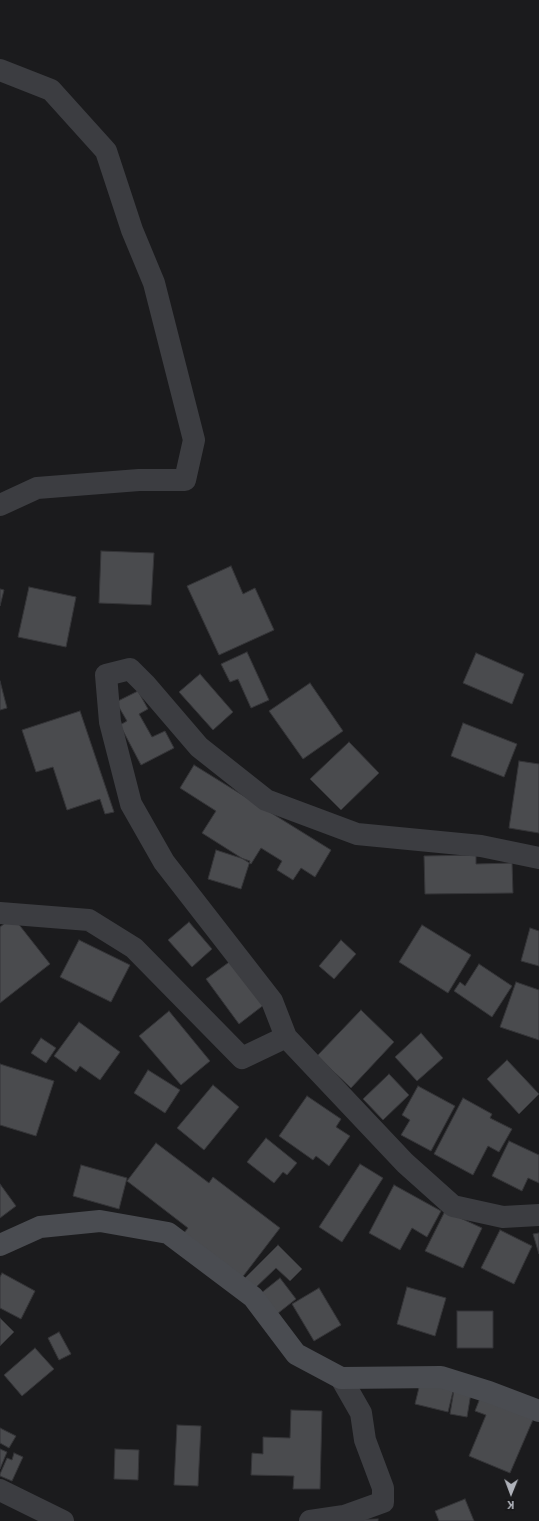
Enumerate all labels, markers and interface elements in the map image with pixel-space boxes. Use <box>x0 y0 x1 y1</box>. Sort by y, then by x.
north arrow <box>491 1473 531 1513</box>
text: K <box>507 1498 515 1513</box>

